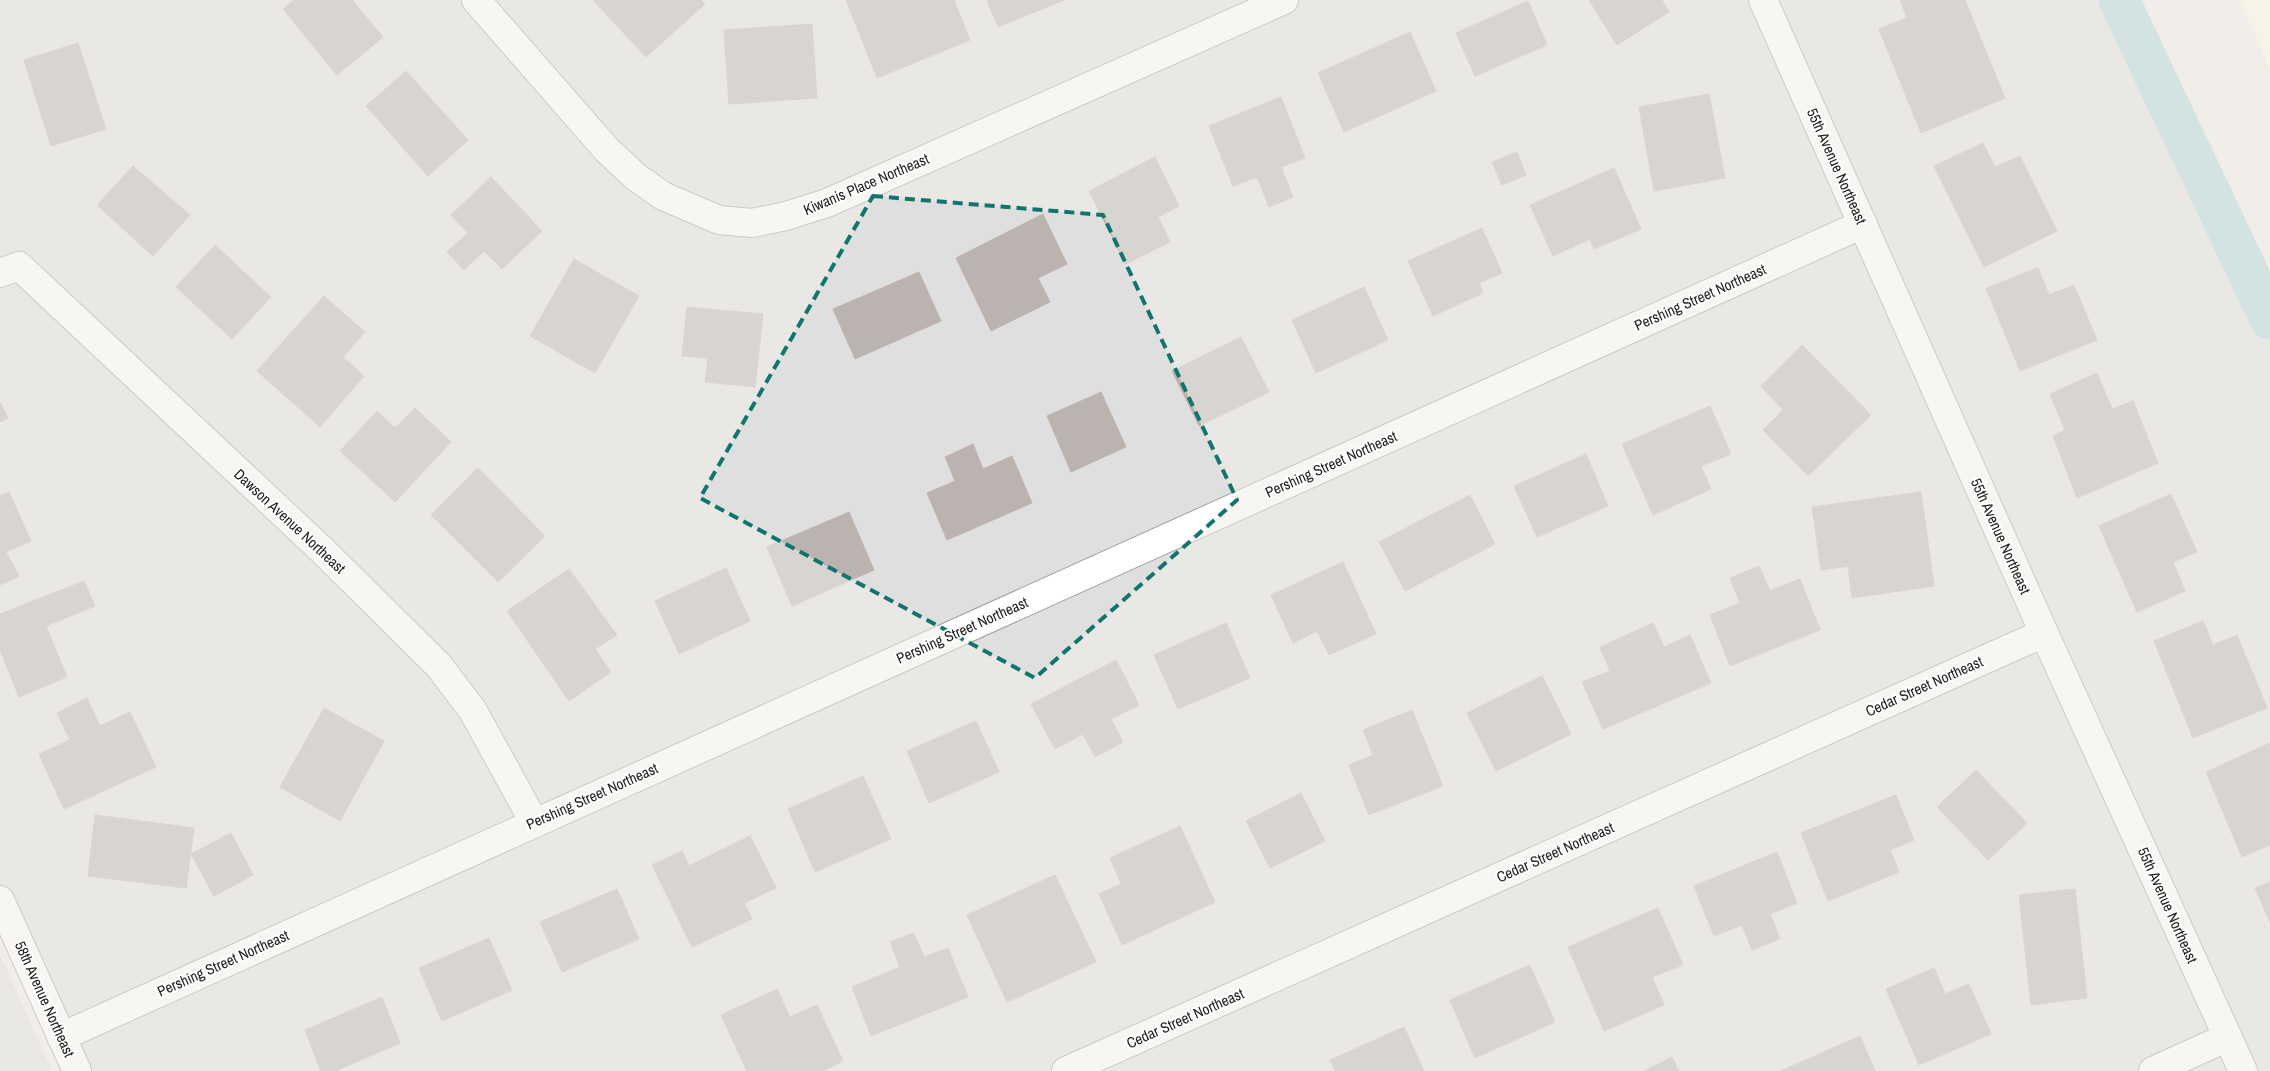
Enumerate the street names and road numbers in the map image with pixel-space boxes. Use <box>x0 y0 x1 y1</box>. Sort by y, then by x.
street label: 55th Avenue Northeast <box>1802 105 1872 228</box>
street label: Kiwanis Place Northeast <box>800 148 933 220</box>
street label: Pershing Street Northeast <box>1631 258 1770 336</box>
street label: Pershing Street Northeast <box>1262 425 1401 503</box>
street label: Dawson Avenue Northeast <box>230 464 351 579</box>
street label: 55th Avenue Northeast <box>1966 475 2036 598</box>
street label: Pershing Street Northeast <box>893 591 1032 669</box>
street label: Cedar Street Northeast <box>1862 650 1987 721</box>
street label: Pershing Street Northeast <box>523 757 662 835</box>
street label: Cedar Street Northeast <box>1493 816 1618 887</box>
street label: 55th Avenue Northeast <box>2133 844 2203 967</box>
street label: Pershing Street Northeast <box>154 924 293 1002</box>
street label: 58th Avenue Northeast <box>10 938 80 1061</box>
street label: Cedar Street Northeast <box>1123 982 1248 1053</box>

